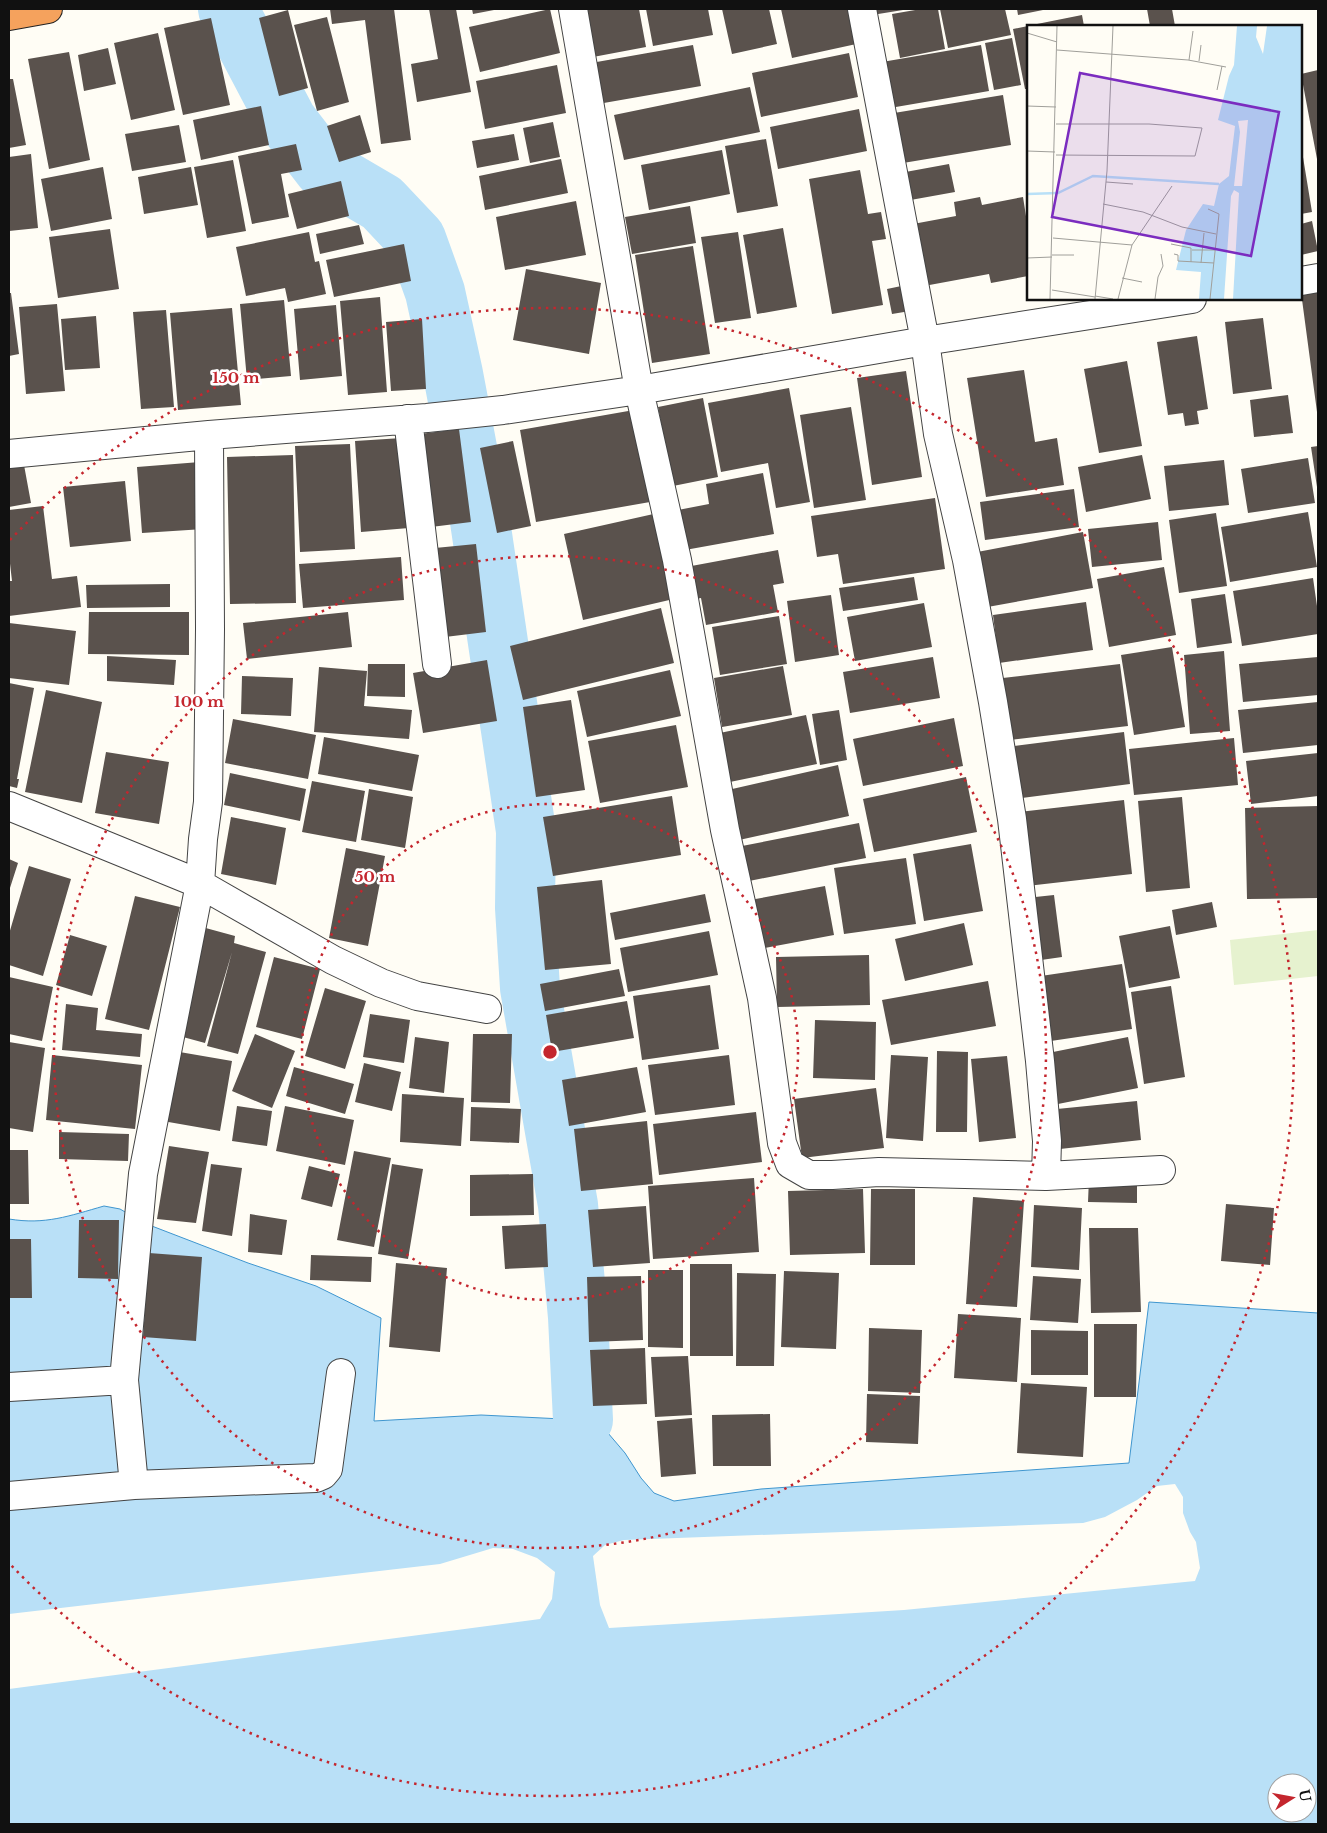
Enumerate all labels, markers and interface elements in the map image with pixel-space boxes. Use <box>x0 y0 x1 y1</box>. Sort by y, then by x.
inset map <box>1027 25 1302 300</box>
text: 150 m <box>212 368 260 387</box>
text: 100 m <box>174 692 224 711</box>
text: 50 m <box>355 867 396 886</box>
centre of rings <box>541 1043 559 1061</box>
north arrow <box>1267 1773 1317 1823</box>
text: U <box>1295 1788 1315 1804</box>

